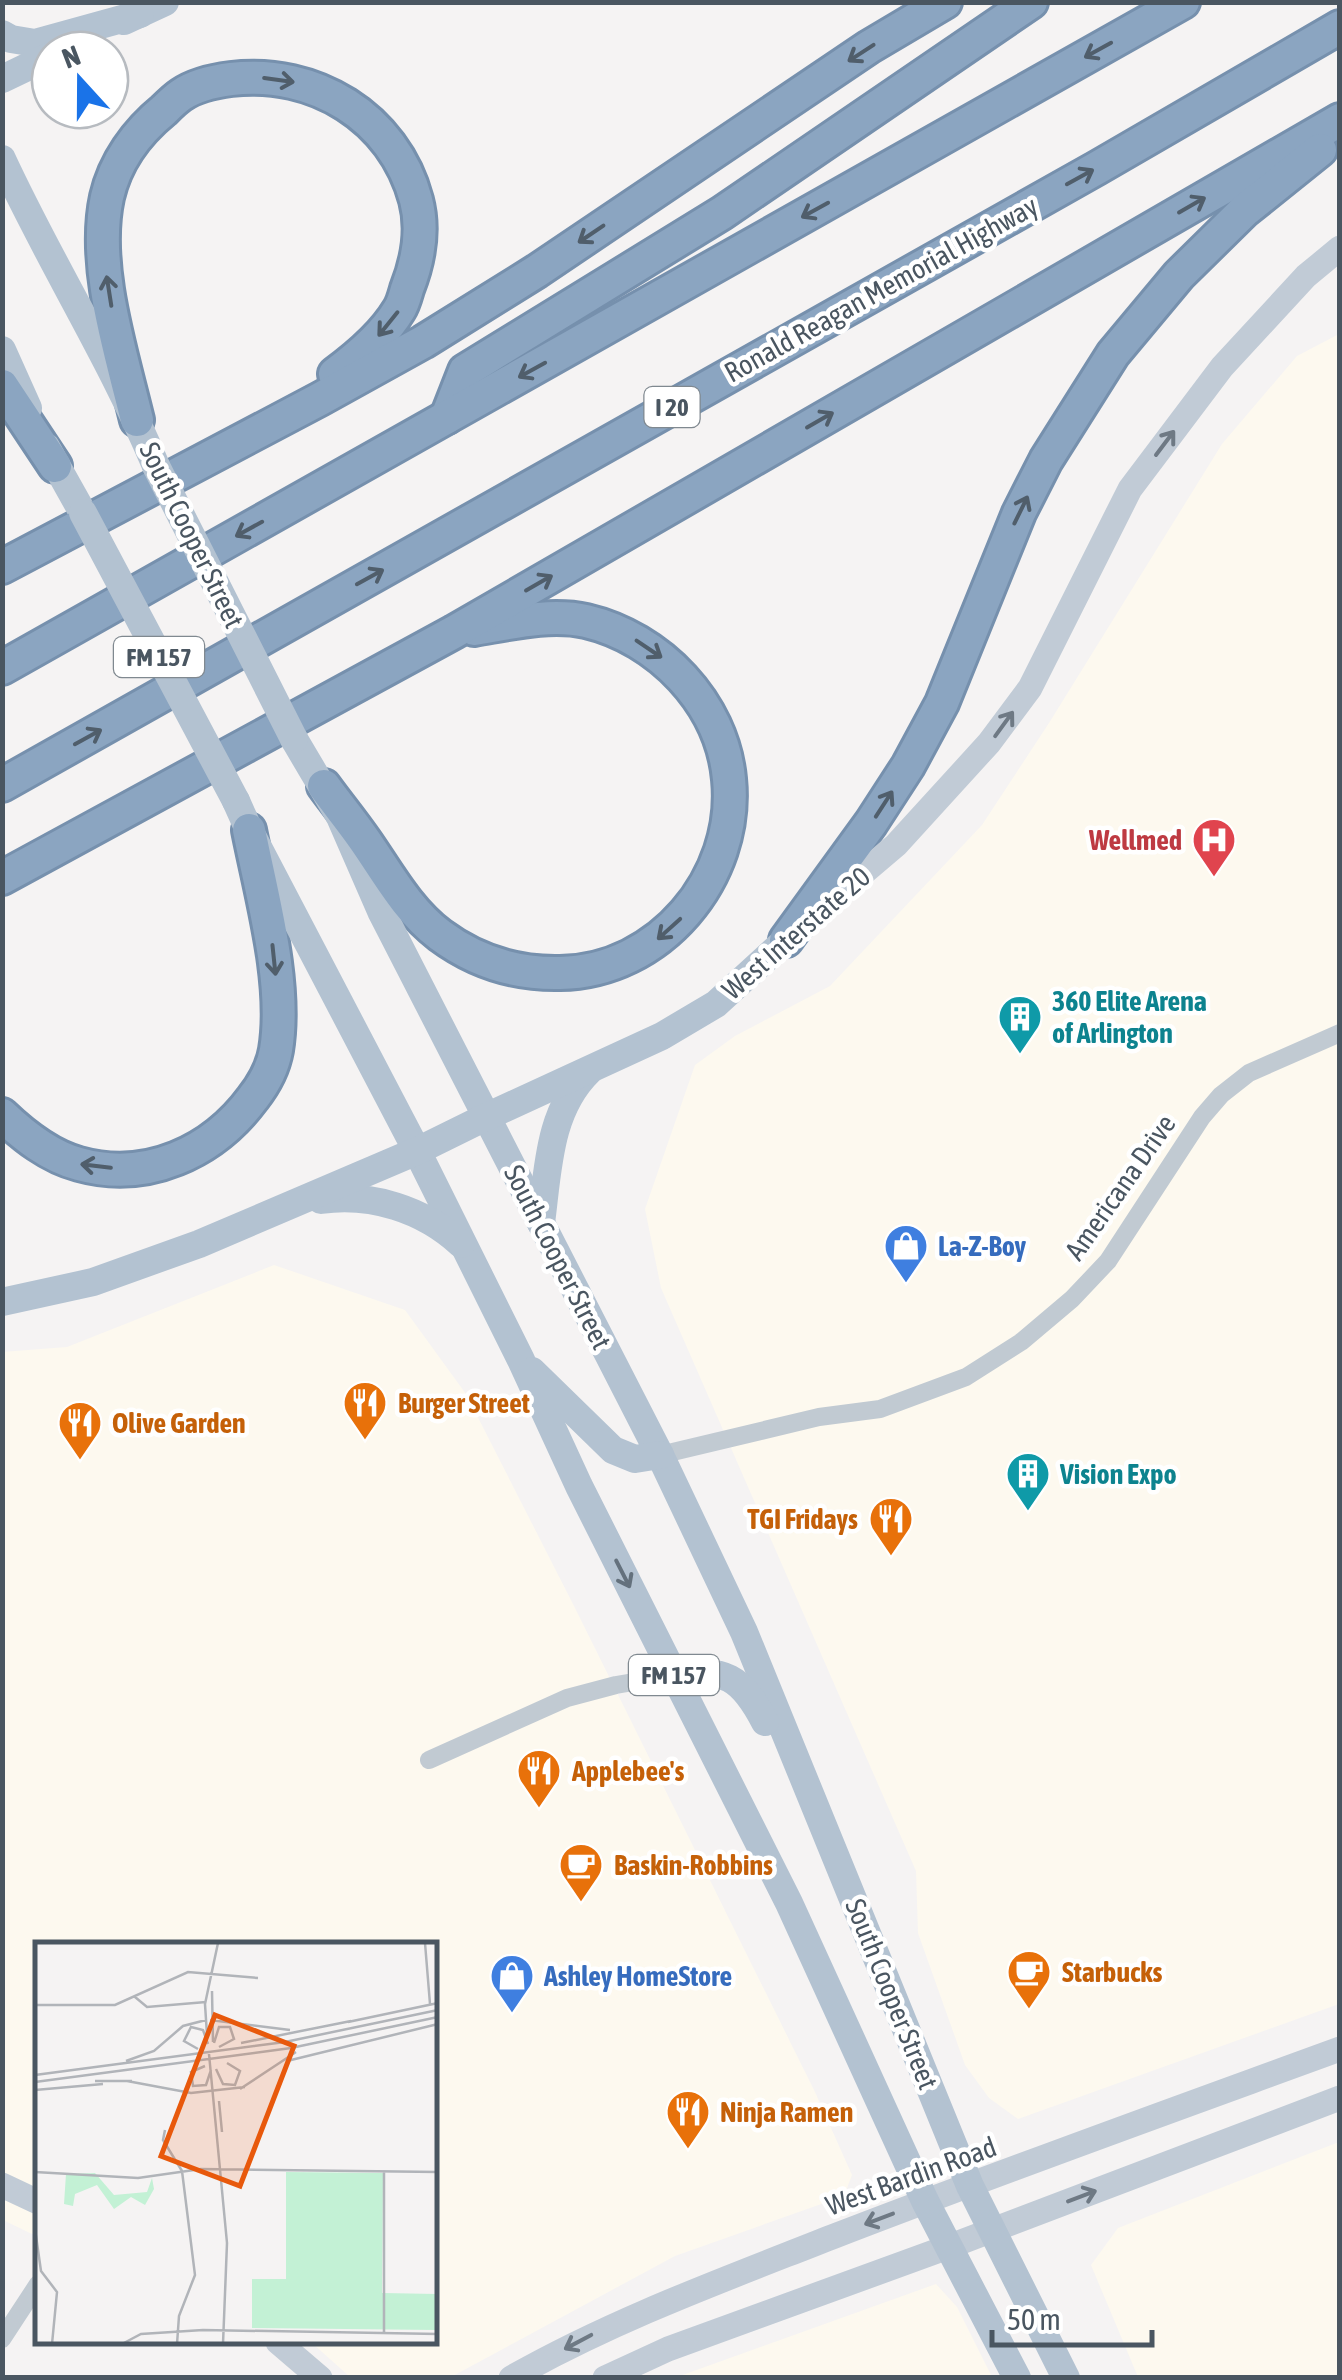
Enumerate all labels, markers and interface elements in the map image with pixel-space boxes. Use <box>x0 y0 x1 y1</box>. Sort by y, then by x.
north arrow <box>30 30 130 130</box>
text: N <box>58 39 84 75</box>
one-way arrow <box>1084 41 1113 61</box>
one-way arrow <box>848 42 876 63</box>
one-way arrow <box>263 71 295 89</box>
one-way arrow <box>1065 166 1095 186</box>
street label: Ronald Reagan Memorial Highway <box>719 189 1043 389</box>
one-way arrow <box>1178 195 1206 215</box>
one-way arrow <box>801 201 830 221</box>
one-way arrow <box>578 223 606 244</box>
one-way arrow <box>99 275 118 308</box>
one-way arrow <box>378 310 399 337</box>
one-way arrow <box>518 360 547 380</box>
road number: I 20 <box>644 387 700 427</box>
one-way arrow <box>805 410 834 430</box>
one-way arrow <box>1155 430 1176 457</box>
street label: South Cooper Street <box>133 437 251 633</box>
one-way arrow <box>1012 496 1031 526</box>
one-way arrow <box>235 519 263 539</box>
one-way arrow <box>356 567 384 587</box>
one-way arrow <box>524 573 553 593</box>
road number: FM 157 <box>114 637 204 677</box>
one-way arrow <box>634 639 662 660</box>
one-way arrow <box>993 710 1014 738</box>
one-way arrow <box>73 727 101 747</box>
one-way arrow <box>874 790 895 819</box>
hospital icon: Wellmed <box>1191 817 1237 878</box>
place label: Wellmed <box>1088 824 1182 856</box>
street label: West Interstate 20 <box>716 860 876 1006</box>
one-way arrow <box>657 917 682 940</box>
one-way arrow <box>265 944 284 976</box>
place label: 360 Elite Arena of Arlington <box>1052 985 1207 1049</box>
building icon: 360 Elite Arena of Arlington <box>997 994 1043 1055</box>
street label: Americana Drive <box>1058 1108 1182 1266</box>
one-way arrow <box>81 1157 113 1175</box>
street label: South Cooper Street <box>498 1160 618 1354</box>
shop icon: La-Z-Boy <box>883 1223 929 1284</box>
place label: La-Z-Boy <box>938 1230 1027 1262</box>
restaurant icon: Burger Street <box>342 1380 388 1441</box>
place label: Burger Street <box>398 1387 530 1419</box>
restaurant icon: Olive Garden <box>57 1400 103 1461</box>
place label: Olive Garden <box>112 1407 246 1439</box>
building icon: Vision Expo <box>1005 1451 1051 1512</box>
place label: Vision Expo <box>1059 1458 1177 1490</box>
restaurant icon: TGI Fridays <box>868 1496 914 1557</box>
place label: TGI Fridays <box>747 1503 858 1535</box>
one-way arrow <box>614 1558 633 1588</box>
road number: FM 157 <box>629 1655 719 1695</box>
restaurant icon: Applebee's <box>516 1748 562 1809</box>
place label: Applebee's <box>571 1755 684 1787</box>
cafe icon: Baskin-Robbins <box>558 1842 604 1903</box>
place label: Baskin-Robbins <box>614 1849 773 1881</box>
street label: South Cooper Street <box>839 1894 945 2094</box>
inset map <box>35 1942 438 2345</box>
cafe icon: Starbucks <box>1006 1949 1052 2010</box>
shop icon: Ashley HomeStore <box>489 1953 535 2014</box>
place label: Starbucks <box>1062 1956 1163 1988</box>
place label: Ashley HomeStore <box>543 1960 732 1992</box>
restaurant icon: Ninja Ramen <box>665 2089 711 2150</box>
place label: Ninja Ramen <box>720 2096 853 2128</box>
street label: West Bardin Road <box>821 2130 1001 2222</box>
one-way arrow <box>1066 2185 1096 2203</box>
one-way arrow <box>864 2212 894 2230</box>
scale bar <box>992 2285 1152 2347</box>
text: 50 m <box>1007 2302 1061 2336</box>
one-way arrow <box>564 2333 594 2352</box>

